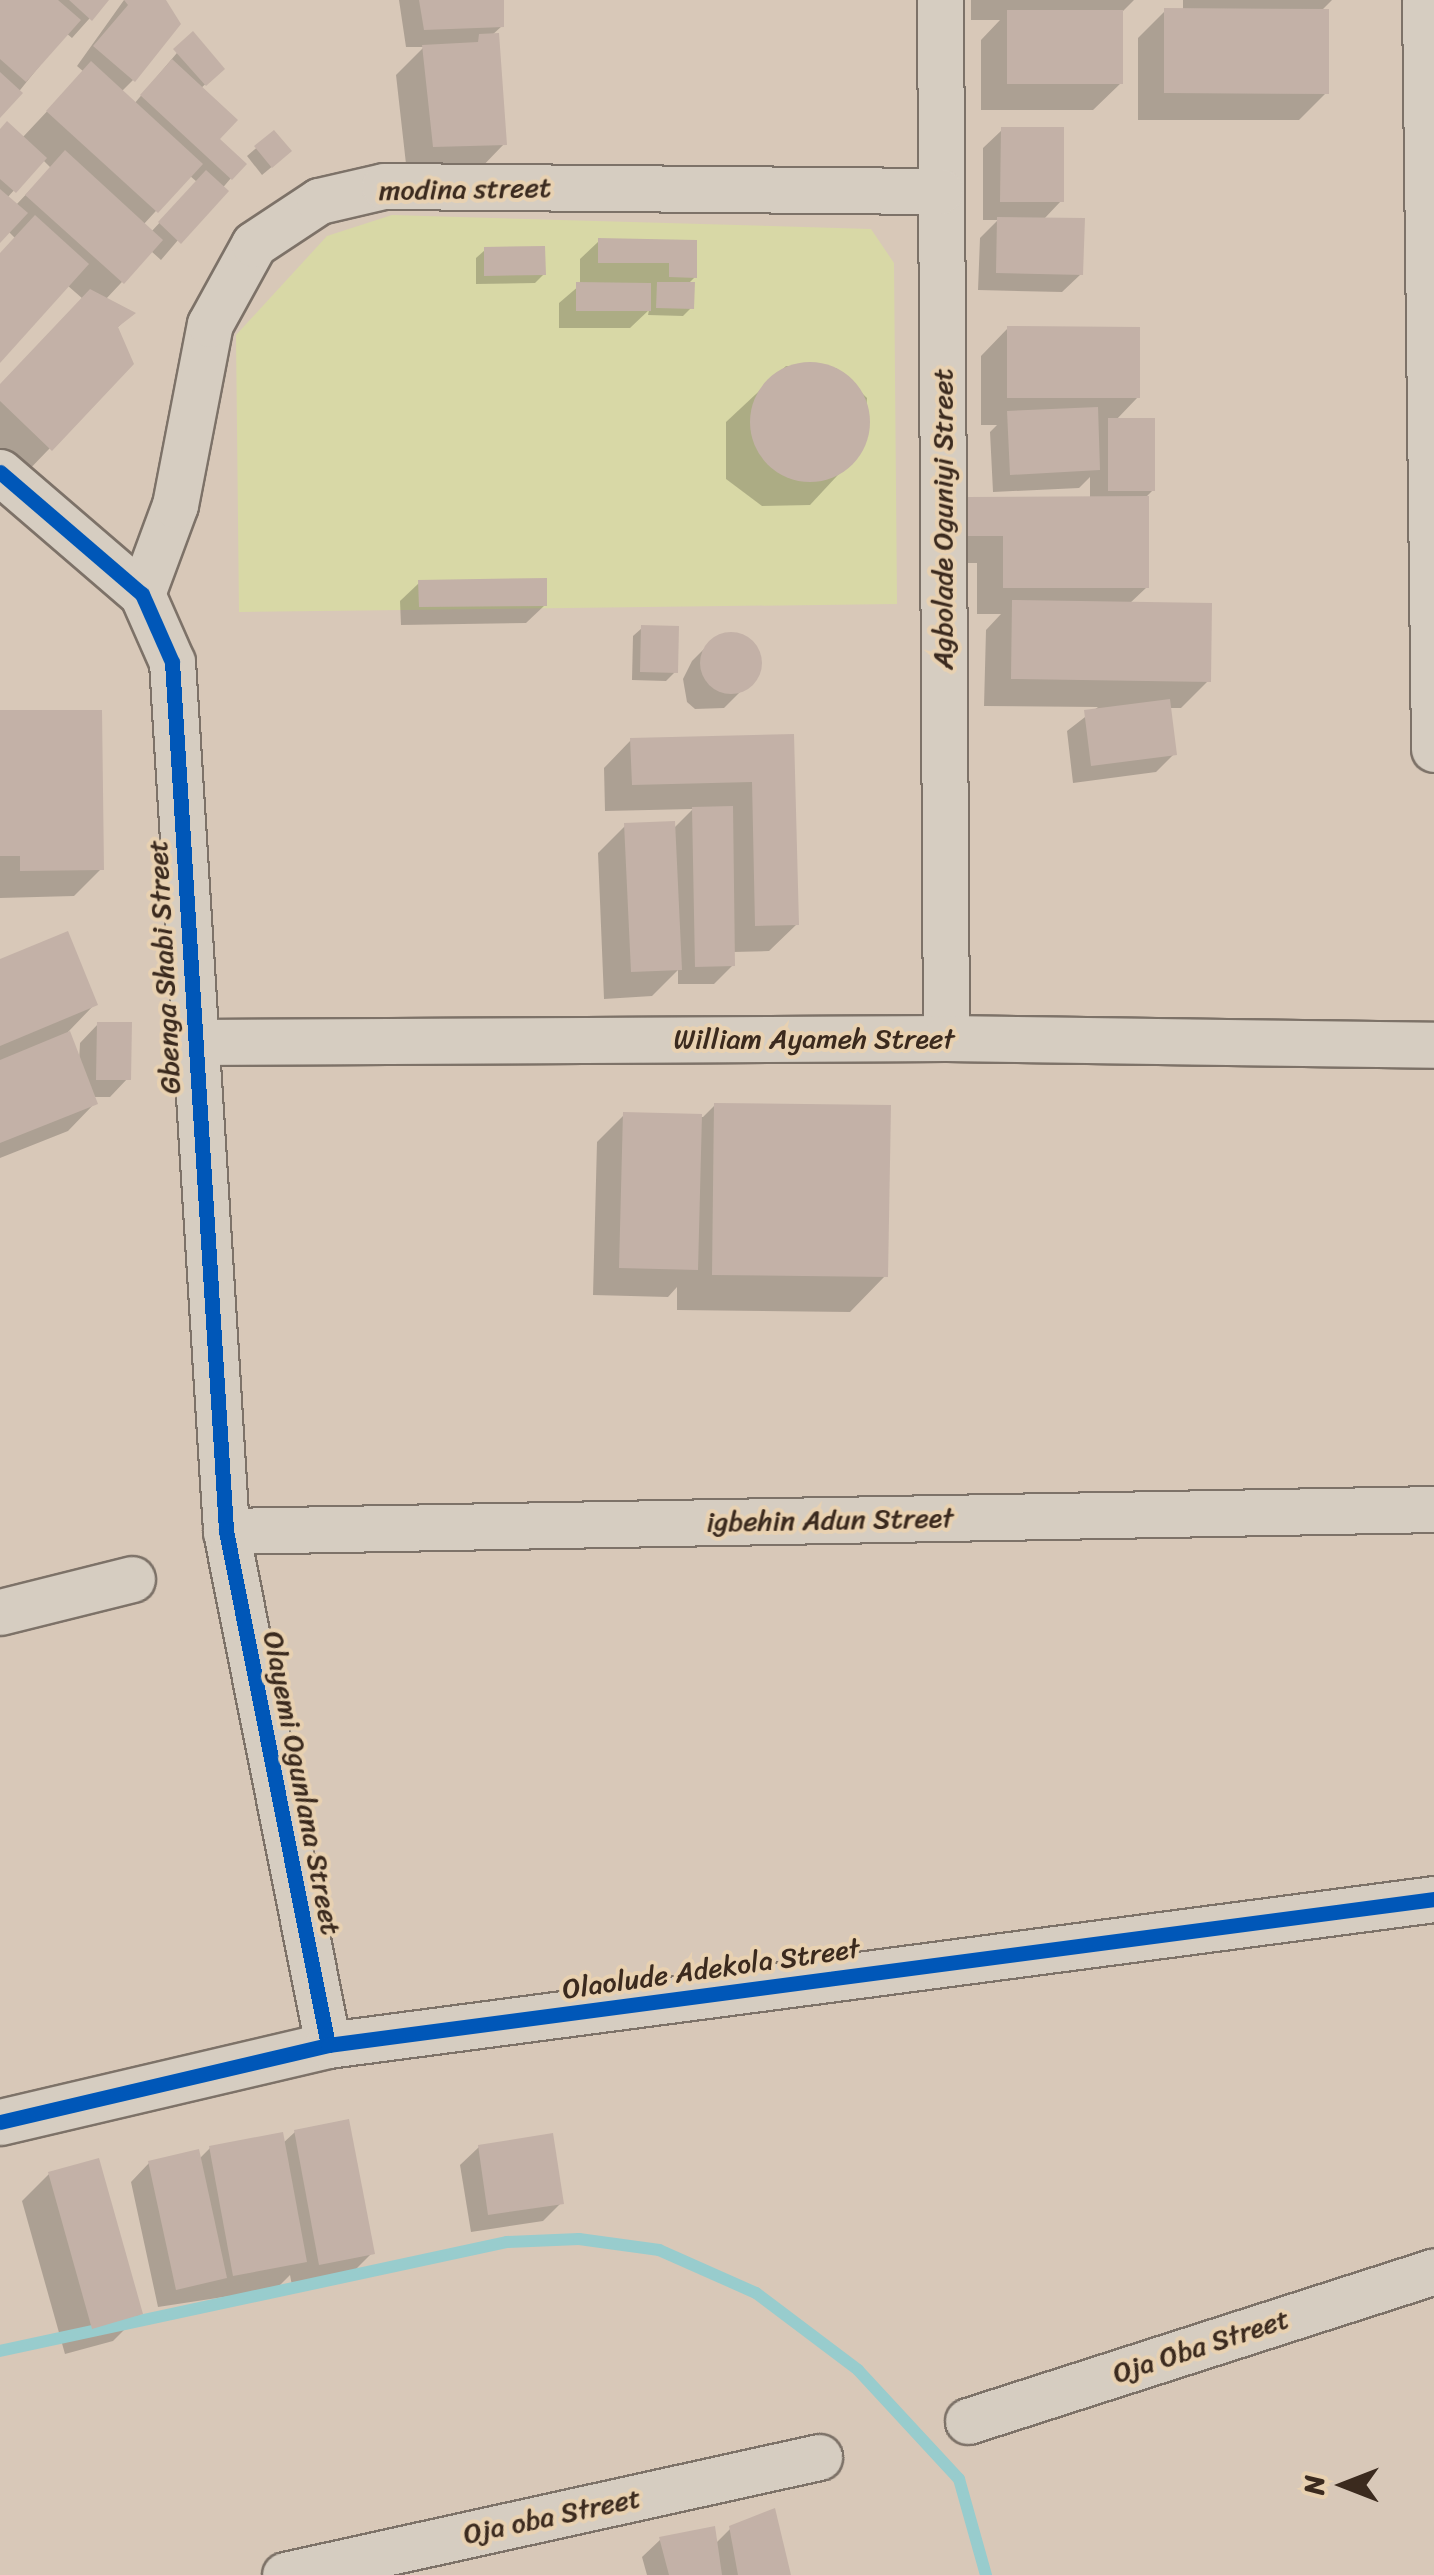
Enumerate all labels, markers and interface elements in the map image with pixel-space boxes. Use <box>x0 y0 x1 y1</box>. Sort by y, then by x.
street label: modina street <box>379 171 551 207</box>
street label: Agbolade Oguniyi Street <box>926 369 960 669</box>
street label: Gbenga Shabi Street <box>141 839 187 1095</box>
street label: William Ayameh Street <box>673 1022 955 1056</box>
street label: igbehin Adun Street <box>706 1501 954 1539</box>
street label: Olayemi Ogunlana Street <box>256 1629 348 1937</box>
street label: Olaolude Adekola Street <box>560 1931 862 2007</box>
street label: Oja Oba Street <box>1108 2301 1294 2391</box>
north arrow <box>1294 2435 1394 2535</box>
text: N <box>1289 2475 1338 2495</box>
street label: Oja oba Street <box>460 2481 644 2551</box>

